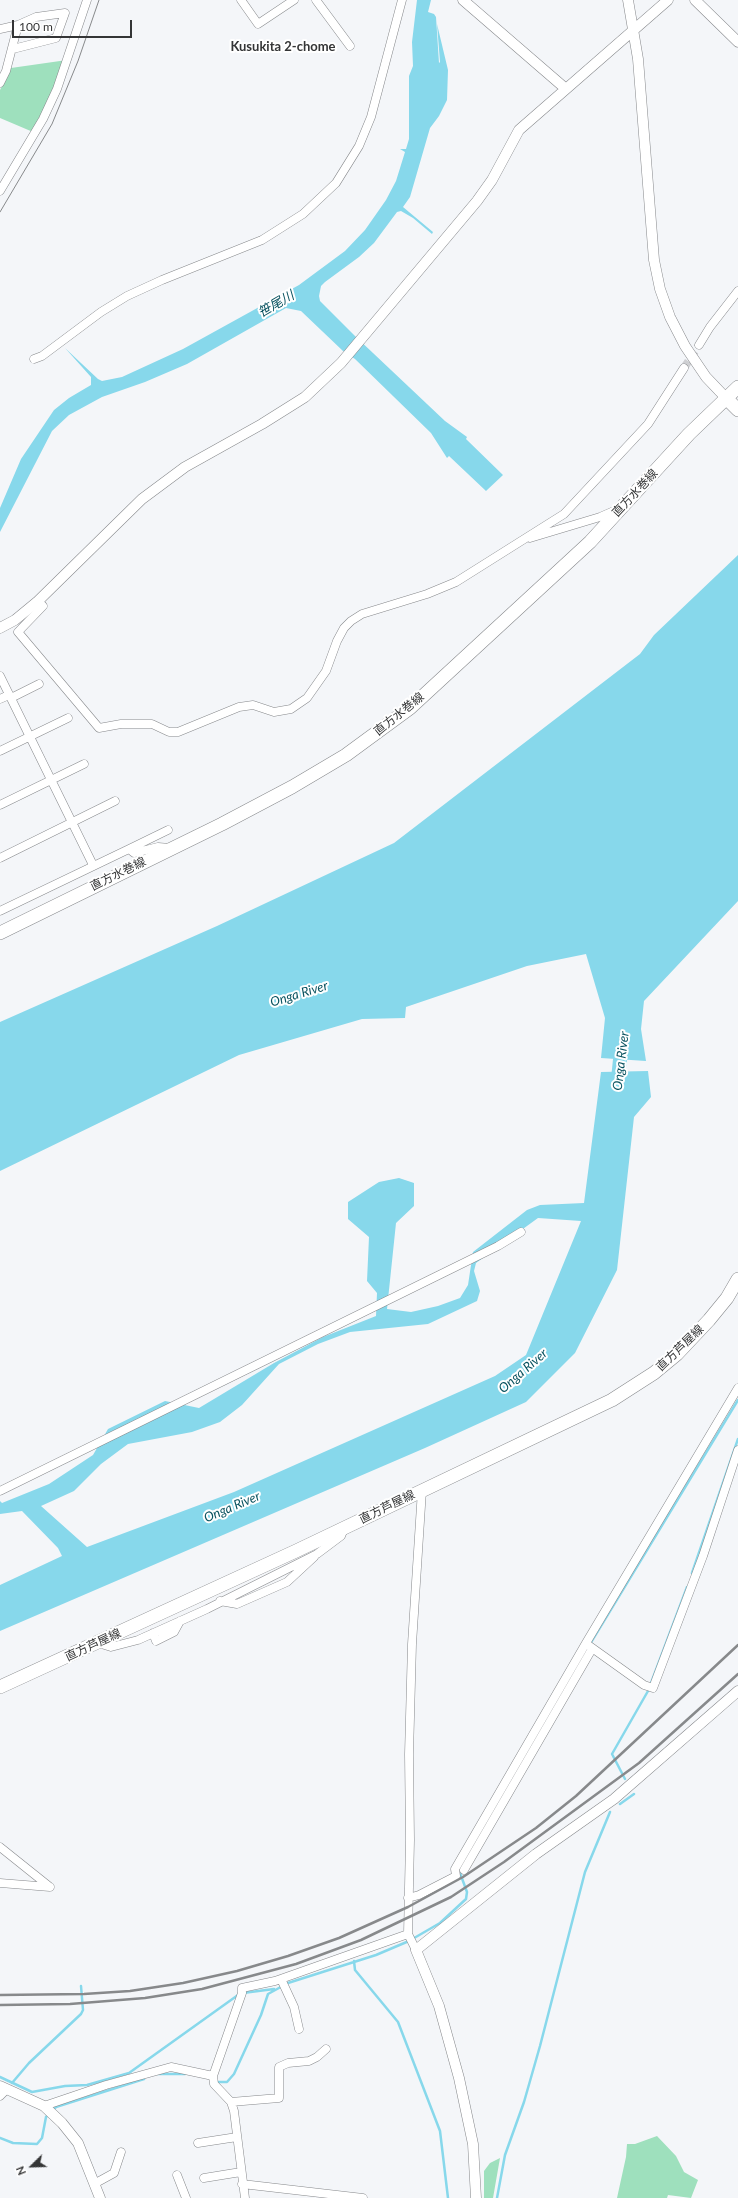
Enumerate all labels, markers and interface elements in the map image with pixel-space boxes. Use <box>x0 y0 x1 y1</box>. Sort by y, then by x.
scale bar <box>14 12 134 38</box>
text: 100 m <box>19 19 53 34</box>
district label: Kusukita 2-chome <box>230 39 336 55</box>
water label: 笹尾川 <box>255 287 297 321</box>
street label: 直方水巻線 <box>609 466 661 520</box>
street label: 直方水巻線 <box>371 690 427 738</box>
street label: 直方水巻線 <box>88 854 148 894</box>
water label: Onga River <box>268 978 330 1010</box>
water label: Onga River <box>610 1031 632 1091</box>
street label: 直方芦屋線 <box>653 1322 707 1374</box>
water label: Onga River <box>495 1346 551 1396</box>
street label: 直方芦屋線 <box>357 1487 417 1527</box>
water label: Onga River <box>202 1488 262 1526</box>
street label: 直方芦屋線 <box>63 1626 123 1664</box>
north arrow <box>12 2146 52 2186</box>
text: N <box>13 2164 28 2177</box>

